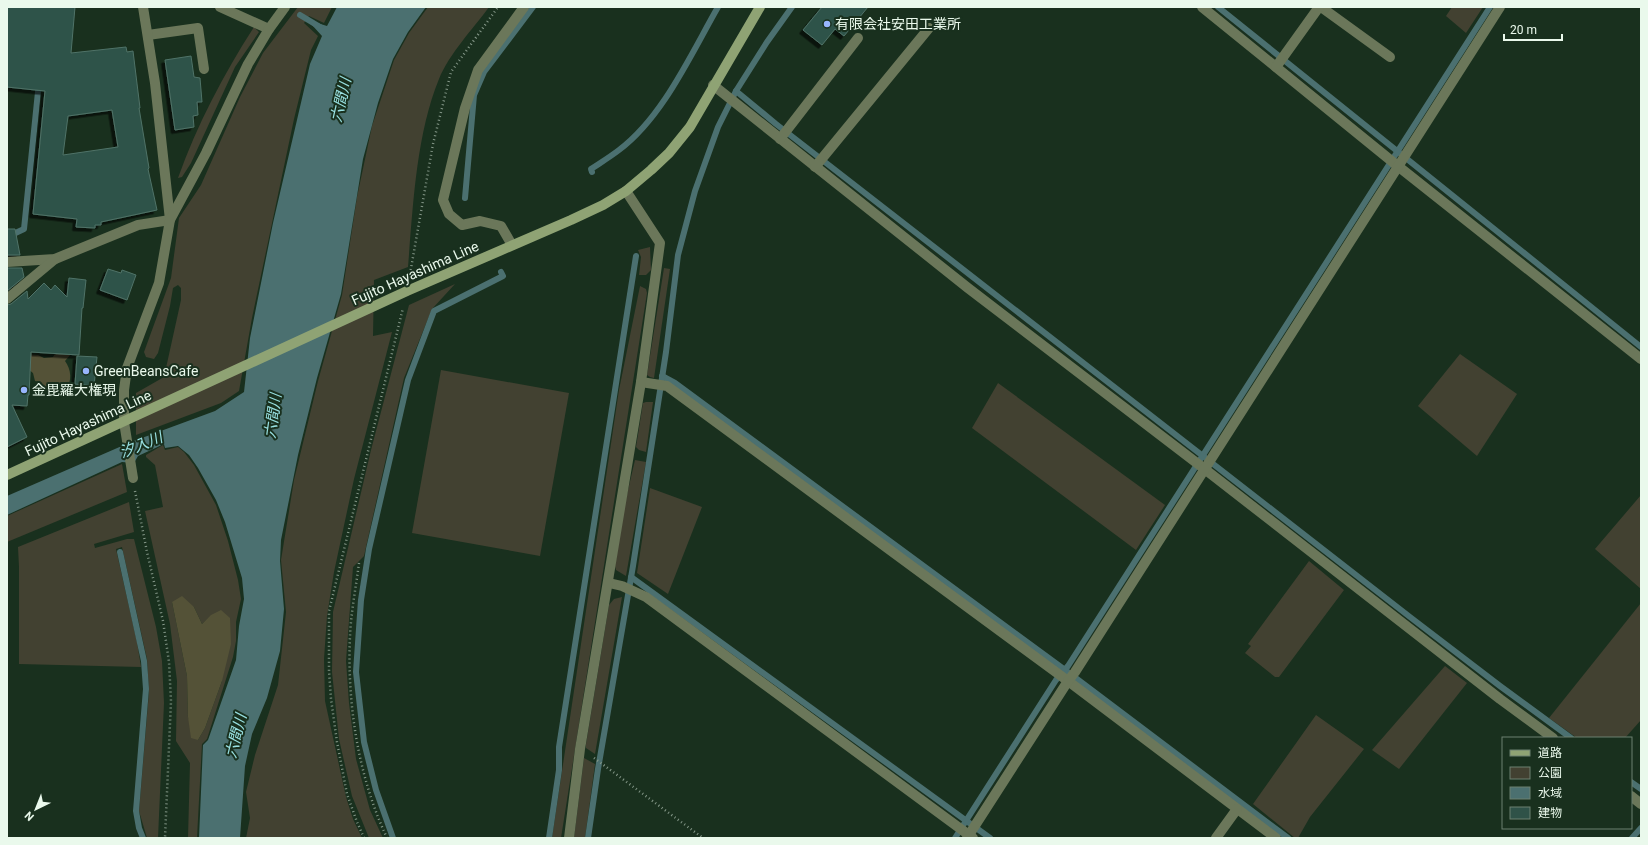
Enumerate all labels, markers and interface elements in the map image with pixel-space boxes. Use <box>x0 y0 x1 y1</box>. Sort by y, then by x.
place label: 有限会社安田工業所 <box>835 16 961 32</box>
scale bar <box>1504 16 1562 42</box>
marker: 有限会社安田工業所 <box>822 19 832 29</box>
text: 20 m <box>1510 23 1537 37</box>
water label: 六間川 <box>327 74 355 124</box>
street label: Fujito Hayashima Line <box>349 238 481 308</box>
place label: GreenBeansCafe <box>94 363 198 379</box>
marker: GreenBeansCafe <box>81 366 91 376</box>
place label: 金毘羅大権現 <box>32 382 116 398</box>
marker: 金毘羅大権現 <box>19 385 29 395</box>
street label: Fujito Hayashima Line <box>22 387 154 459</box>
water label: 六間川 <box>261 390 285 440</box>
water label: 汐入川 <box>117 427 167 462</box>
water label: 六間川 <box>222 710 251 760</box>
legend <box>1502 737 1632 829</box>
text: 道路 <box>1538 746 1562 760</box>
text: 公園 <box>1538 766 1562 780</box>
text: 水域 <box>1538 786 1562 800</box>
north arrow <box>16 789 56 829</box>
text: 建物 <box>1538 806 1562 820</box>
text: N <box>22 808 37 823</box>

